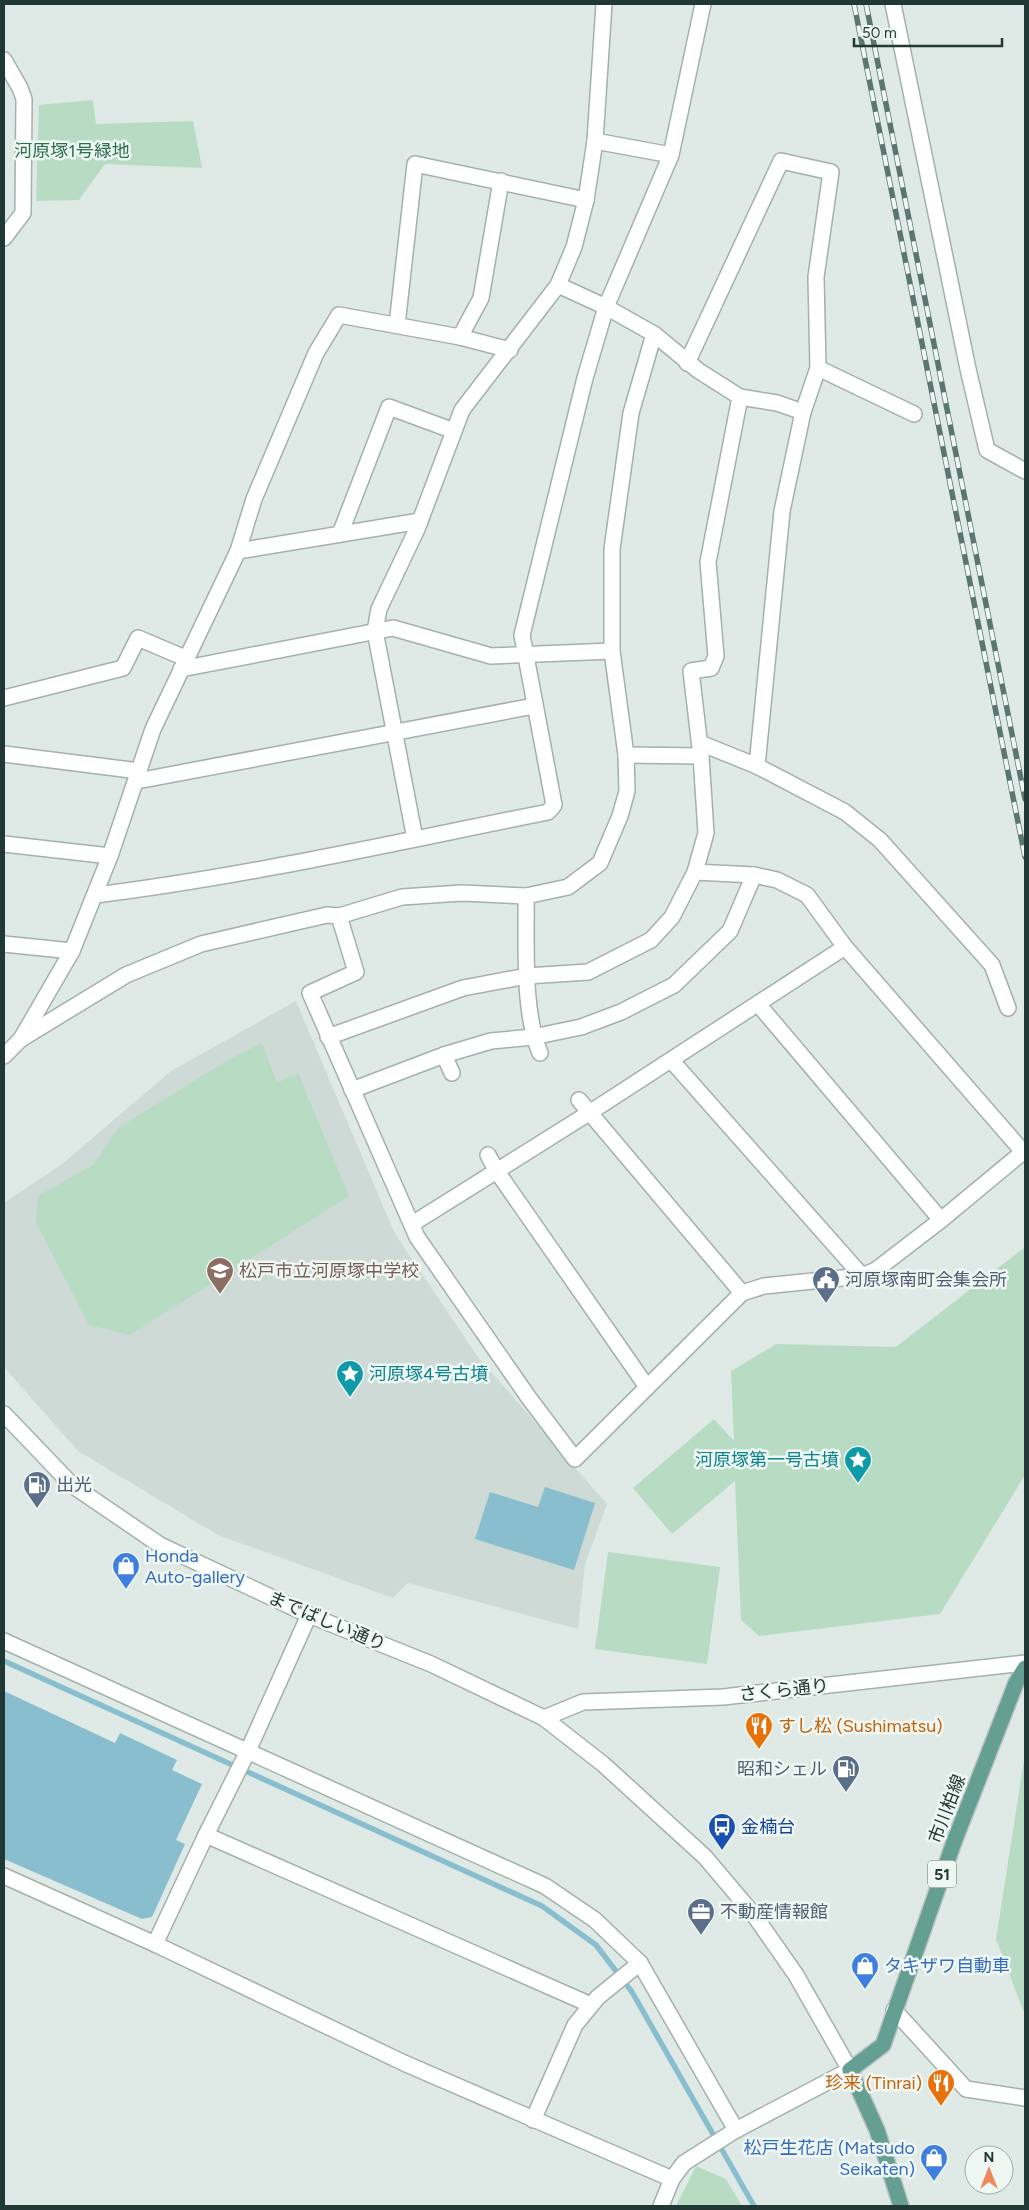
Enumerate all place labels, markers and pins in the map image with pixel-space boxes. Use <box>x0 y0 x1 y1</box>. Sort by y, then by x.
school or university icon: 松戸市立河原塚中学校 <box>205 1256 235 1295</box>
place label: 松戸市立河原塚中学校 <box>239 1260 419 1282</box>
public building icon: 河原塚南町会集会所 <box>811 1265 841 1304</box>
place label: 河原塚南町会集会所 <box>845 1269 1007 1291</box>
place icon: 河原塚4号古墳 <box>335 1359 365 1398</box>
place label: 河原塚4号古墳 <box>369 1363 488 1385</box>
place icon: 河原塚第一号古墳 <box>843 1445 873 1484</box>
place label: 河原塚第一号古墳 <box>695 1449 839 1471</box>
fuel station icon: 出光 <box>22 1470 52 1509</box>
place label: 出光 <box>56 1474 92 1496</box>
place label: Honda Auto-gallery <box>145 1545 246 1588</box>
shop icon: Honda Auto-gallery <box>111 1551 141 1590</box>
restaurant icon: すし松 (Sushimatsu) <box>744 1711 774 1750</box>
place label: すし松 (Sushimatsu) <box>778 1715 943 1737</box>
fuel station icon: 昭和シェル <box>831 1754 861 1793</box>
place label: 昭和シェル <box>737 1758 827 1780</box>
bus stop icon: 金楠台 <box>707 1812 737 1851</box>
place label: 金楠台 <box>741 1816 795 1838</box>
office icon: 不動産情報館 <box>686 1897 716 1936</box>
place label: 不動産情報館 <box>720 1901 828 1923</box>
shop icon: タキザワ自動車 <box>850 1951 880 1990</box>
place label: タキザワ自動車 <box>884 1955 1010 1977</box>
restaurant icon: 珍来 (Tinrai) <box>926 2068 956 2107</box>
place label: 珍来 (Tinrai) <box>825 2072 922 2094</box>
place label: 松戸生花店 (Matsudo Seikaten) <box>744 2137 915 2180</box>
shop icon: 松戸生花店 (Matsudo Seikaten) <box>919 2143 949 2182</box>

